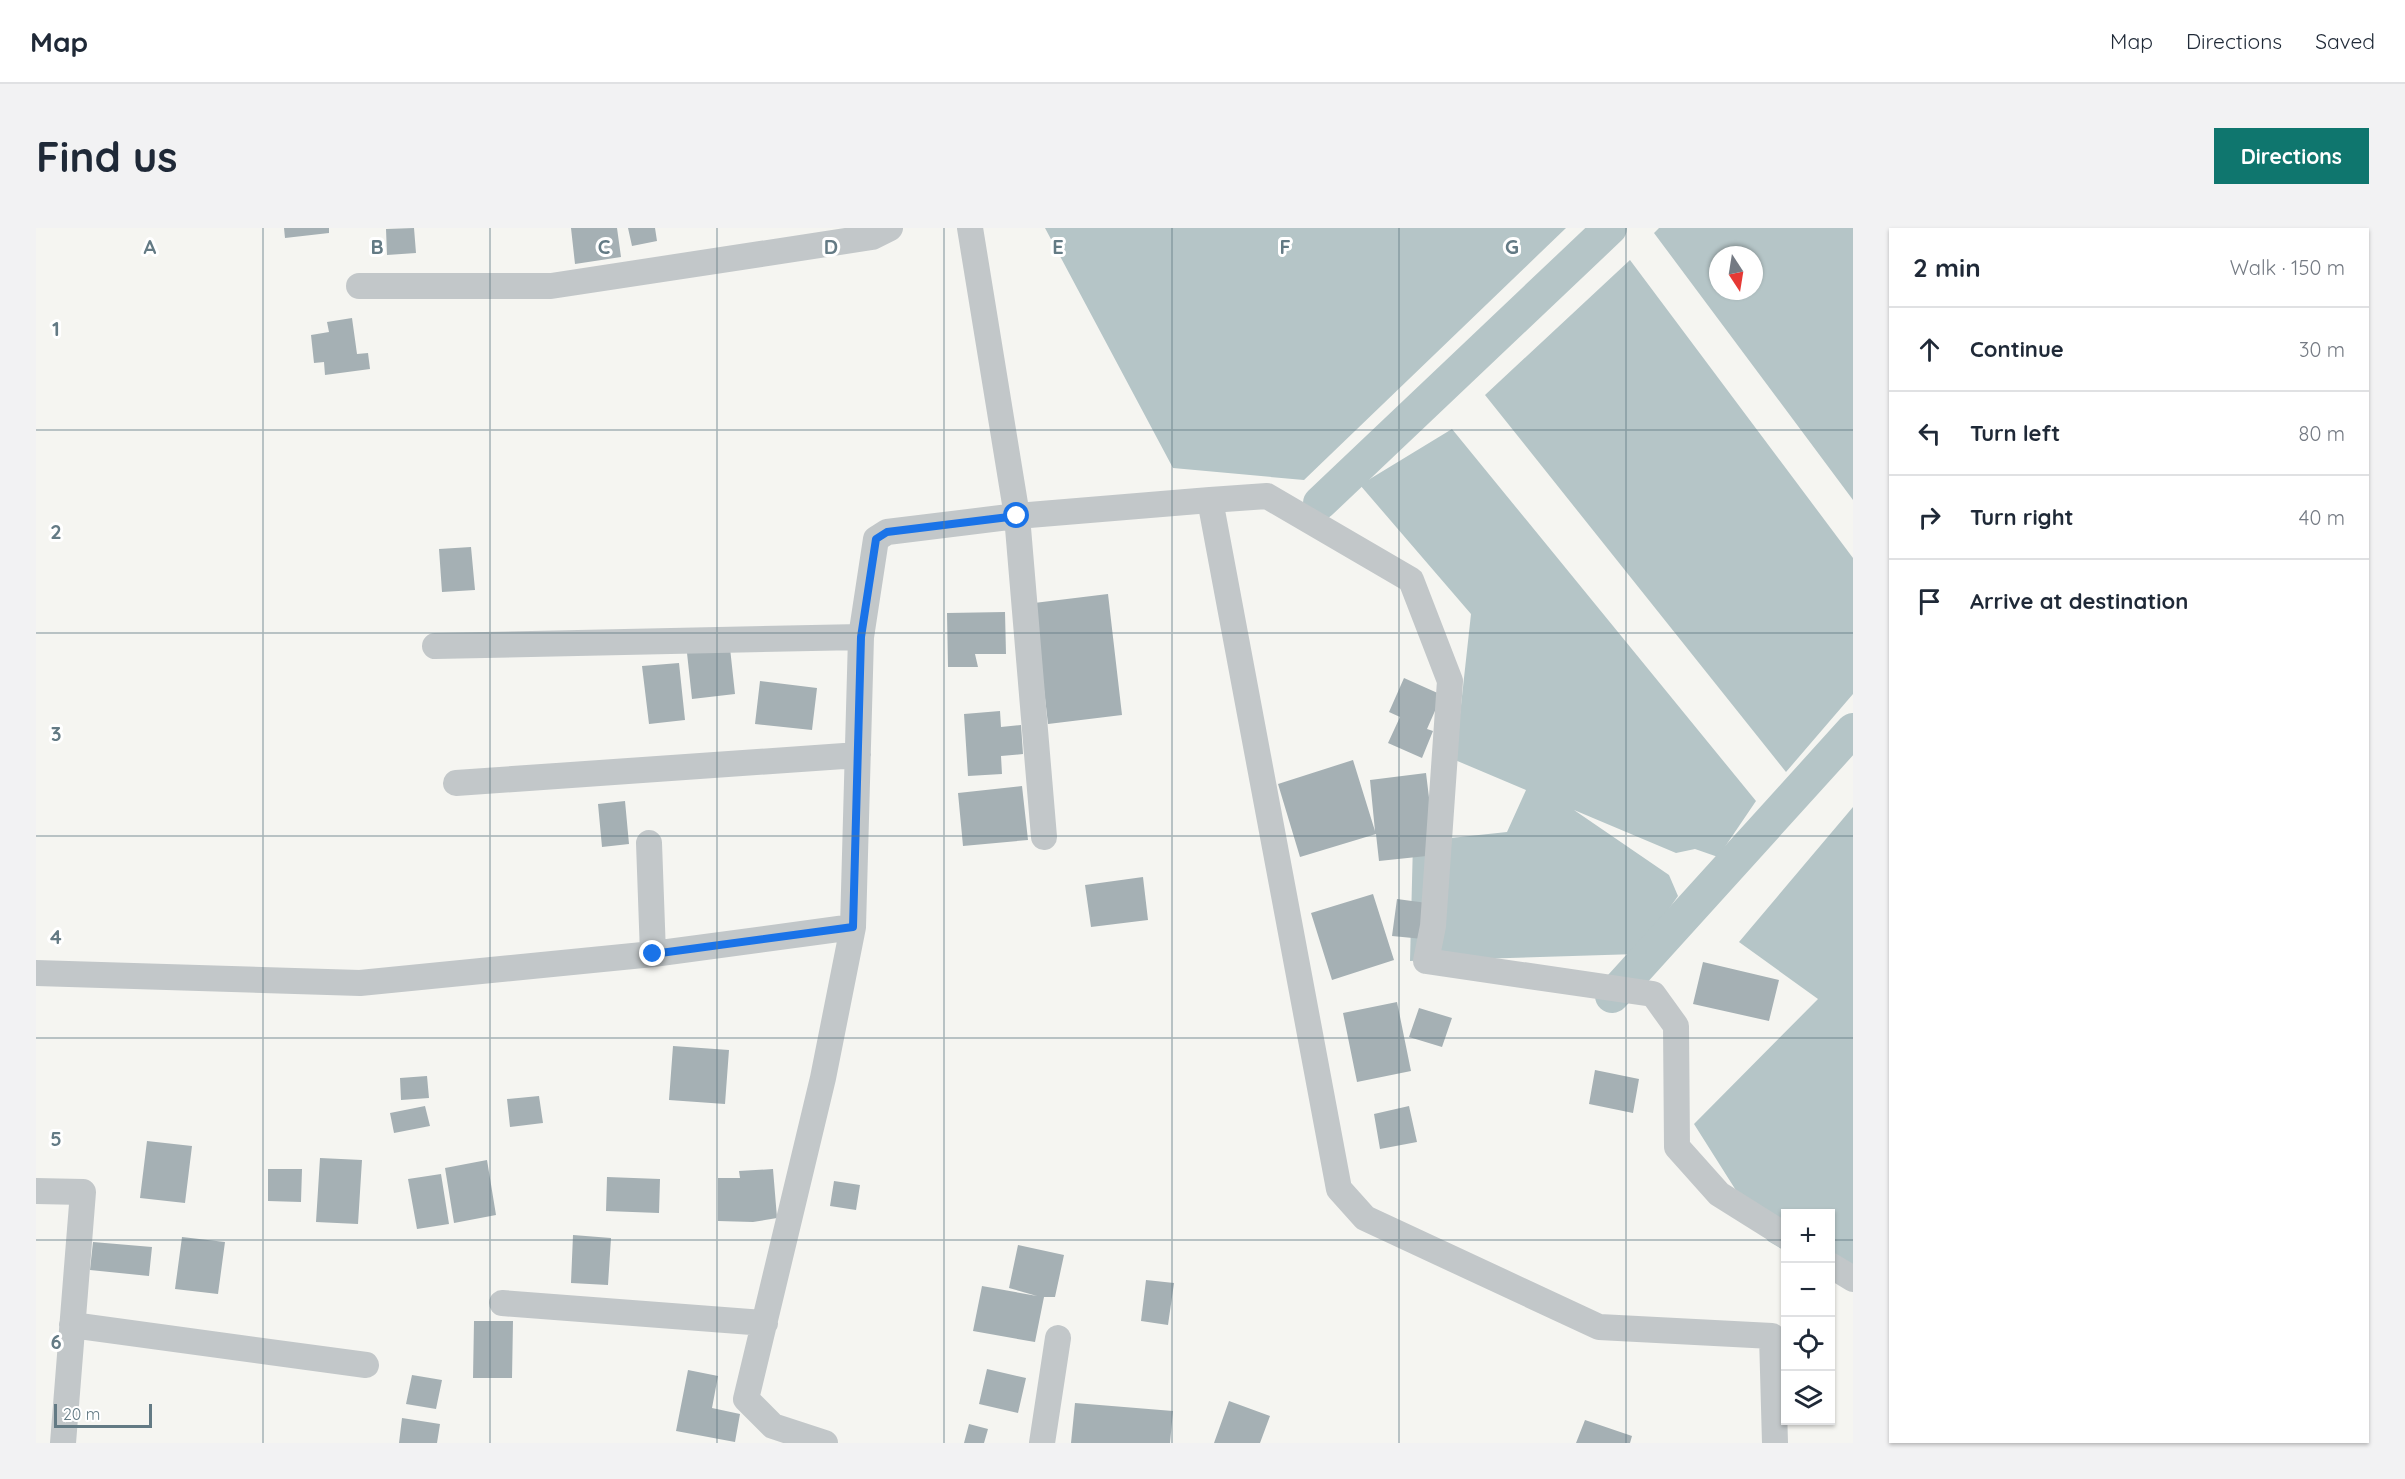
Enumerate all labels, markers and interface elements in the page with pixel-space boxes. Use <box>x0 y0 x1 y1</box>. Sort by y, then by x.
text: Map <box>30 24 88 59</box>
text: Map <box>2110 28 2153 54</box>
text: Directions <box>2186 28 2282 54</box>
text: Saved <box>2315 28 2375 54</box>
button: Directions <box>2214 128 2369 184</box>
text: Find us <box>36 130 178 183</box>
text: A <box>144 234 157 259</box>
text: B <box>370 234 384 259</box>
text: C <box>598 234 611 259</box>
text: D <box>824 234 838 259</box>
text: E <box>1052 234 1064 259</box>
text: F <box>1279 234 1291 259</box>
text: G <box>1505 234 1519 259</box>
north arrow <box>1709 246 1763 300</box>
text: 2 min <box>1913 251 1981 284</box>
text: Walk · 150 m <box>2230 255 2345 280</box>
text: 1 <box>52 316 60 341</box>
icon: ahead <box>1913 333 1946 366</box>
text: Continue <box>1970 335 2064 363</box>
text: 30 m <box>2299 337 2345 362</box>
icon: left <box>1913 417 1946 450</box>
text: Turn left <box>1970 419 2060 447</box>
text: 80 m <box>2299 421 2345 446</box>
icon: right <box>1913 501 1946 534</box>
route start <box>1003 502 1029 528</box>
text: Turn right <box>1970 503 2074 531</box>
text: 40 m <box>2299 505 2345 530</box>
text: 2 <box>50 519 62 544</box>
icon: arrive <box>1913 585 1946 618</box>
text: Arrive at destination <box>1970 587 2188 615</box>
text: 3 <box>51 721 61 746</box>
text: 4 <box>50 924 62 949</box>
route end <box>639 940 665 966</box>
text: 5 <box>50 1126 62 1151</box>
map controls <box>1781 1209 1835 1425</box>
button: + <box>1781 1209 1835 1263</box>
button: − <box>1781 1263 1835 1317</box>
button: locate <box>1781 1317 1835 1371</box>
text: 6 <box>50 1329 62 1354</box>
button: layers <box>1781 1371 1835 1425</box>
scale bar <box>54 1401 152 1428</box>
text: 20 m <box>63 1404 100 1424</box>

